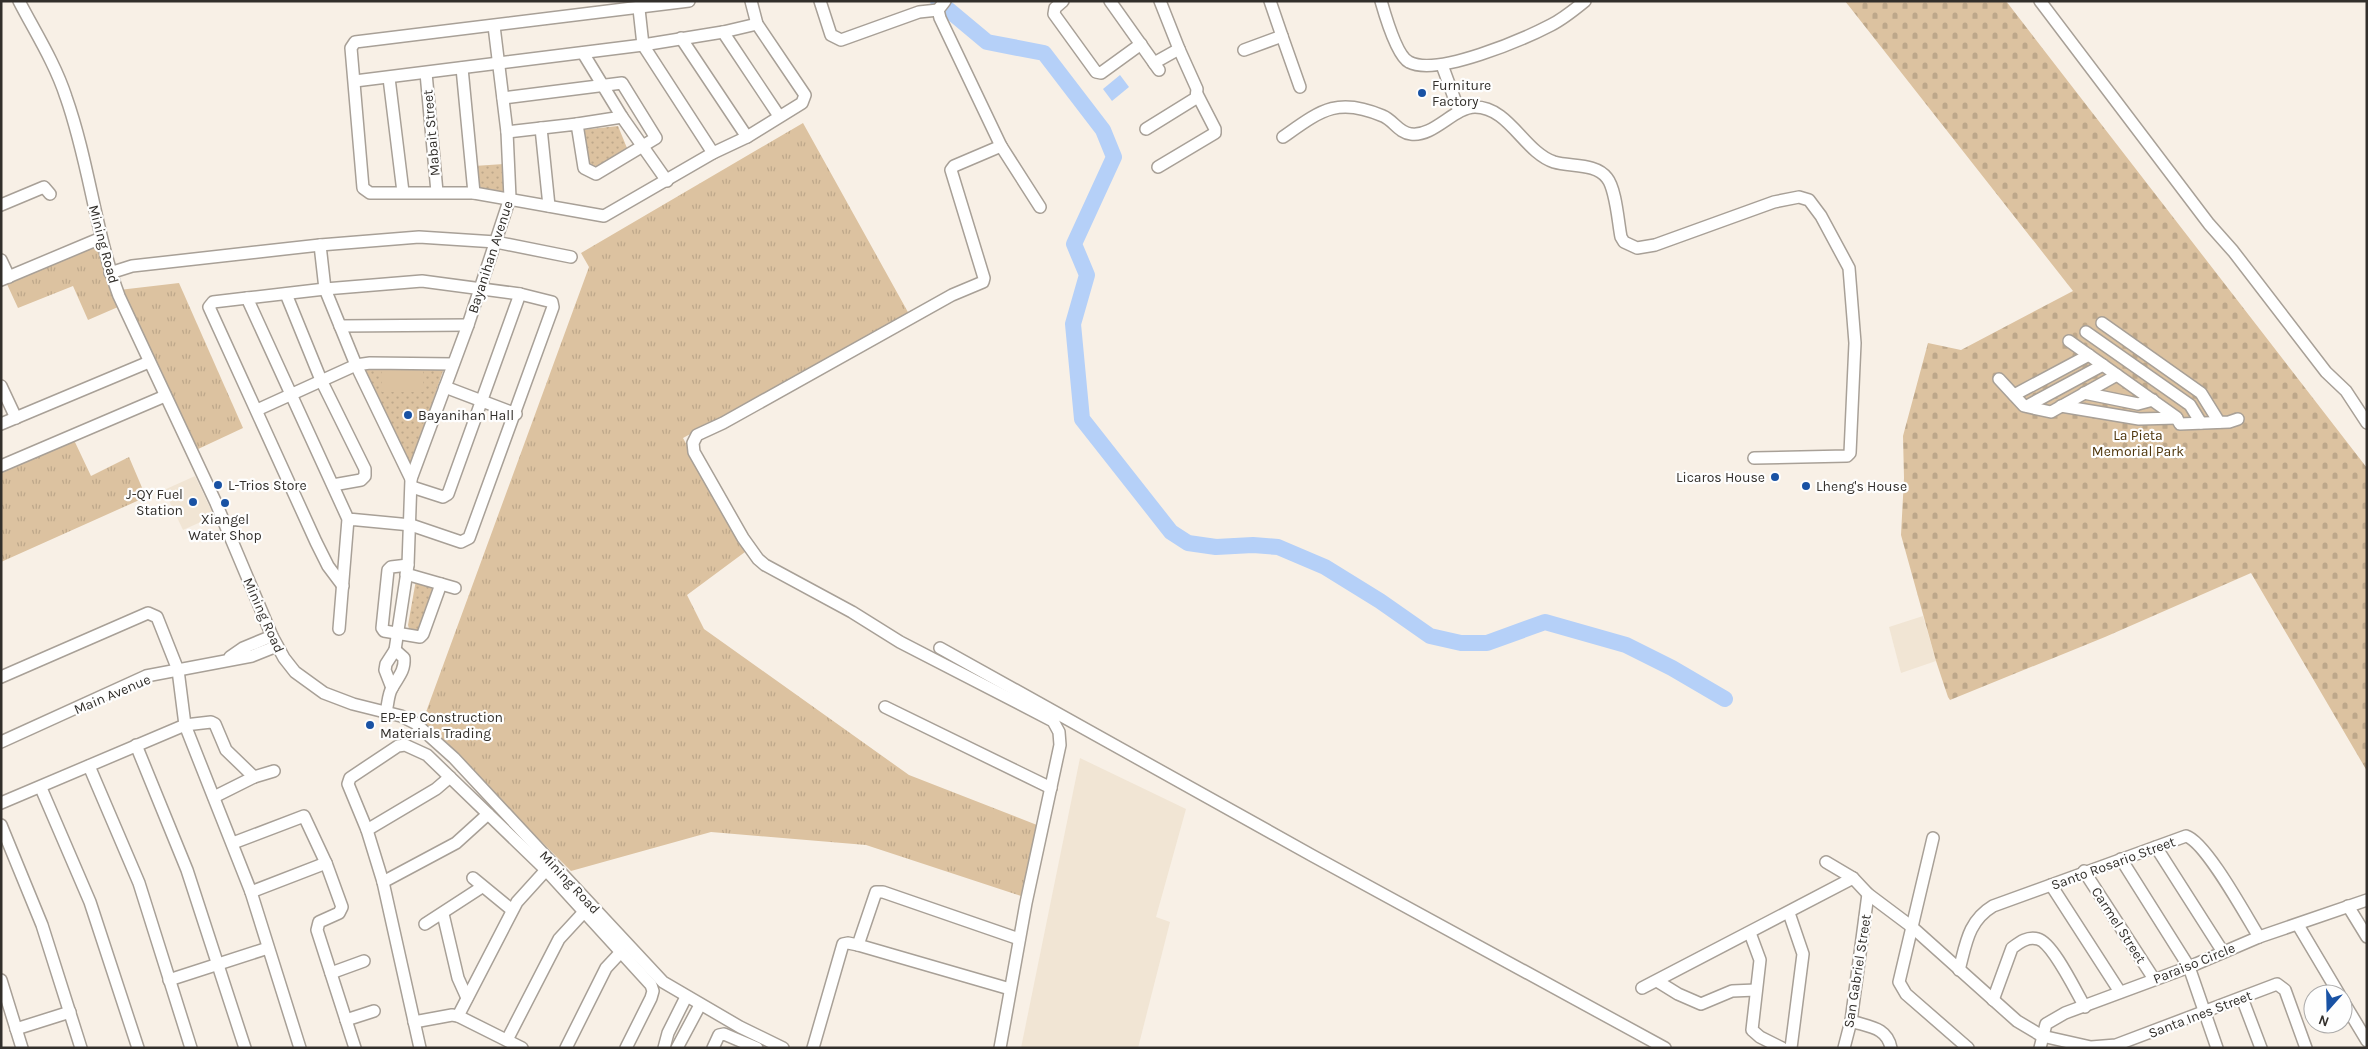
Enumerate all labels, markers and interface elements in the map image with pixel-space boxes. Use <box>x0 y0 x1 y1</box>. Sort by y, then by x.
place label: Furniture Factory <box>1432 77 1491 110</box>
marker: Furniture Factory <box>1416 87 1428 99</box>
street label: Mabait Street <box>419 89 444 177</box>
street label: Bayanihan Avenue <box>464 199 517 316</box>
street label: Mining Road <box>85 203 122 285</box>
place label: Bayanihan Hall <box>418 407 514 424</box>
marker: Bayanihan Hall <box>402 409 414 421</box>
park label: La Pieta Memorial Park <box>2092 427 2184 460</box>
place label: Licaros House <box>1676 469 1765 486</box>
marker: Licaros House <box>1769 471 1781 483</box>
place label: L-Trios Store <box>228 477 307 494</box>
place label: Lheng's House <box>1816 478 1907 495</box>
marker: L-Trios Store <box>212 479 224 491</box>
marker: Lheng's House <box>1800 480 1812 492</box>
place label: J-QY Fuel Station <box>126 486 183 519</box>
marker: J-QY Fuel Station <box>187 496 199 508</box>
marker: Xiangel Water Shop <box>219 497 231 509</box>
place label: Xiangel Water Shop <box>188 511 262 544</box>
street label: Mining Road <box>239 575 288 655</box>
street label: Main Avenue <box>71 671 153 718</box>
place label: EP-EP Construction Materials Trading <box>380 709 503 742</box>
marker: EP-EP Construction Materials Trading <box>364 719 376 731</box>
street label: Santo Rosario Street <box>2049 833 2178 894</box>
street label: Mining Road <box>536 847 603 918</box>
street label: Carmel Street <box>2088 884 2149 967</box>
street label: San Gabriel Street <box>1840 913 1875 1029</box>
street label: Paraiso Circle <box>2151 939 2238 988</box>
north arrow <box>2303 984 2353 1034</box>
street label: Santa Ines Street <box>2146 987 2254 1042</box>
text: N <box>2316 1011 2331 1030</box>

